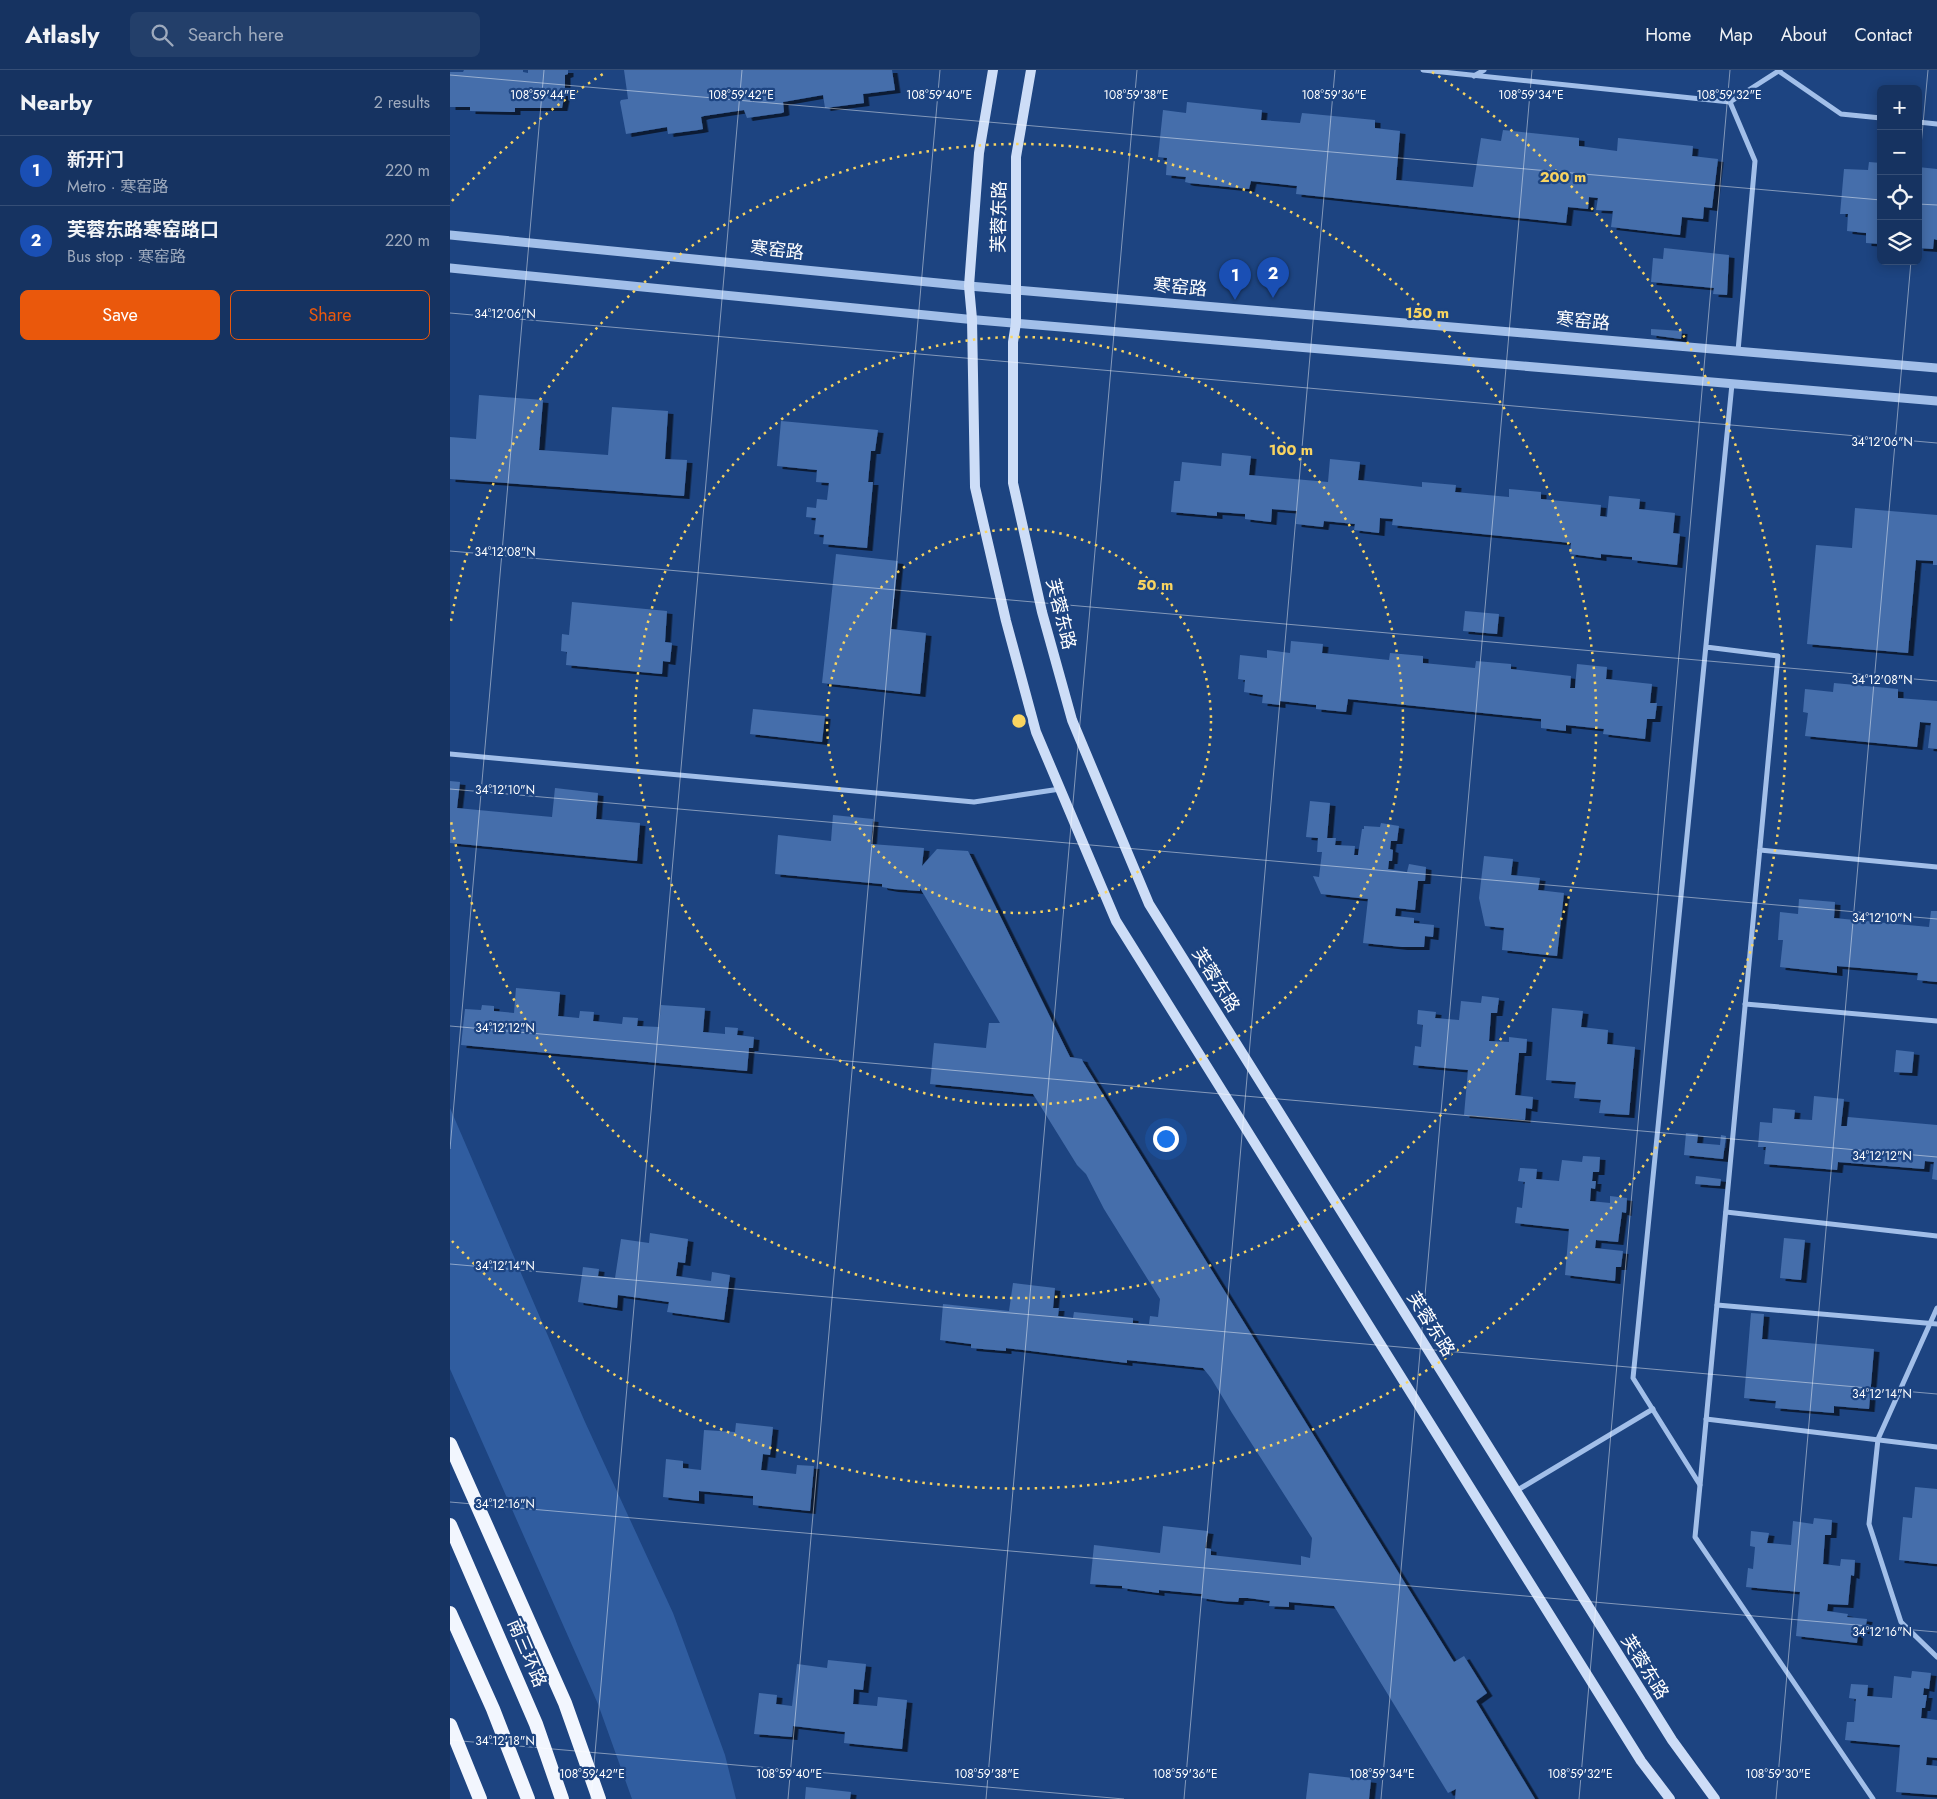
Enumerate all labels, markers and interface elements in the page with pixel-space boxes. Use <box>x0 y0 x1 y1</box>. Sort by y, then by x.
search box <box>130 12 480 57</box>
text: Atlasly <box>25 17 100 52</box>
icon: search <box>148 21 176 49</box>
text: Search here <box>188 21 284 48</box>
text: Home <box>1645 22 1691 48</box>
text: Map <box>1719 22 1753 48</box>
text: About <box>1781 22 1826 48</box>
text: Contact <box>1854 22 1912 48</box>
map controls <box>1877 85 1922 265</box>
button: + <box>1877 85 1922 130</box>
text: 108°59'44"E <box>510 86 576 104</box>
text: 108°59'42"E <box>708 86 774 104</box>
text: 108°59'40"E <box>906 86 972 104</box>
text: 108°59'38"E <box>1104 86 1168 104</box>
text: 108°59'36"E <box>1301 86 1367 104</box>
text: 108°59'34"E <box>1498 86 1564 104</box>
text: 108°59'32"E <box>1696 86 1762 104</box>
text: Nearby <box>20 88 92 118</box>
text: 2 results <box>374 91 430 114</box>
button: − <box>1877 130 1922 175</box>
text: 新开门 <box>67 146 124 173</box>
text: 1 <box>32 159 40 182</box>
text: 220 m <box>385 159 430 182</box>
text: 200 m <box>1540 166 1586 188</box>
text: Metro · 寒窑路 <box>67 175 168 198</box>
button: locate <box>1877 175 1922 220</box>
street label: 芙蓉东路 <box>985 181 1013 253</box>
text: 芙蓉东路寒窑路口 <box>67 216 219 243</box>
button: layers <box>1877 220 1922 265</box>
text: 2 <box>31 229 41 252</box>
text: 220 m <box>385 229 430 252</box>
street label: 寒窑路 <box>749 234 805 266</box>
text: Bus stop · 寒窑路 <box>67 245 186 268</box>
pin: 2 <box>1257 257 1289 298</box>
pin: 1 <box>1219 259 1251 300</box>
street label: 寒窑路 <box>1152 272 1208 302</box>
button: Save <box>20 290 220 340</box>
button: Share <box>230 290 430 340</box>
text: 150 m <box>1405 302 1449 324</box>
text: 34°12'06"N <box>474 305 536 323</box>
street label: 寒窑路 <box>1555 306 1611 336</box>
text: 34°12'06"N <box>1851 433 1913 451</box>
text: 100 m <box>1269 439 1313 461</box>
text: 34°12'08"N <box>474 543 536 561</box>
text: 50 m <box>1137 574 1173 596</box>
street label: 芙蓉东路 <box>1040 576 1082 652</box>
text: 34°12'08"N <box>1851 671 1913 689</box>
centre of rings <box>1010 712 1028 730</box>
text: 34°12'10"N <box>475 781 535 799</box>
text: 34°12'10"N <box>1852 909 1912 927</box>
street label: 芙蓉东路 <box>1186 943 1246 1017</box>
text: 34°12'12"N <box>475 1019 535 1037</box>
your location <box>1153 1126 1179 1152</box>
text: 34°12'12"N <box>1852 1147 1912 1165</box>
text: 34°12'14"N <box>475 1257 535 1275</box>
street label: 芙蓉东路 <box>1401 1287 1461 1361</box>
text: 34°12'14"N <box>1852 1385 1912 1403</box>
text: 34°12'16"N <box>475 1495 535 1513</box>
street label: 南三环路 <box>501 1615 553 1691</box>
text: 34°12'16"N <box>1852 1623 1912 1641</box>
street label: 芙蓉东路 <box>1615 1630 1675 1704</box>
text: 34°12'18"N <box>475 1732 535 1750</box>
text: 108°59'42"E <box>559 1765 625 1783</box>
text: 108°59'40"E <box>756 1765 822 1783</box>
text: 108°59'38"E <box>955 1765 1019 1783</box>
text: 108°59'36"E <box>1152 1765 1218 1783</box>
text: 108°59'34"E <box>1349 1765 1415 1783</box>
text: 108°59'32"E <box>1547 1765 1613 1783</box>
text: 108°59'30"E <box>1745 1765 1811 1783</box>

